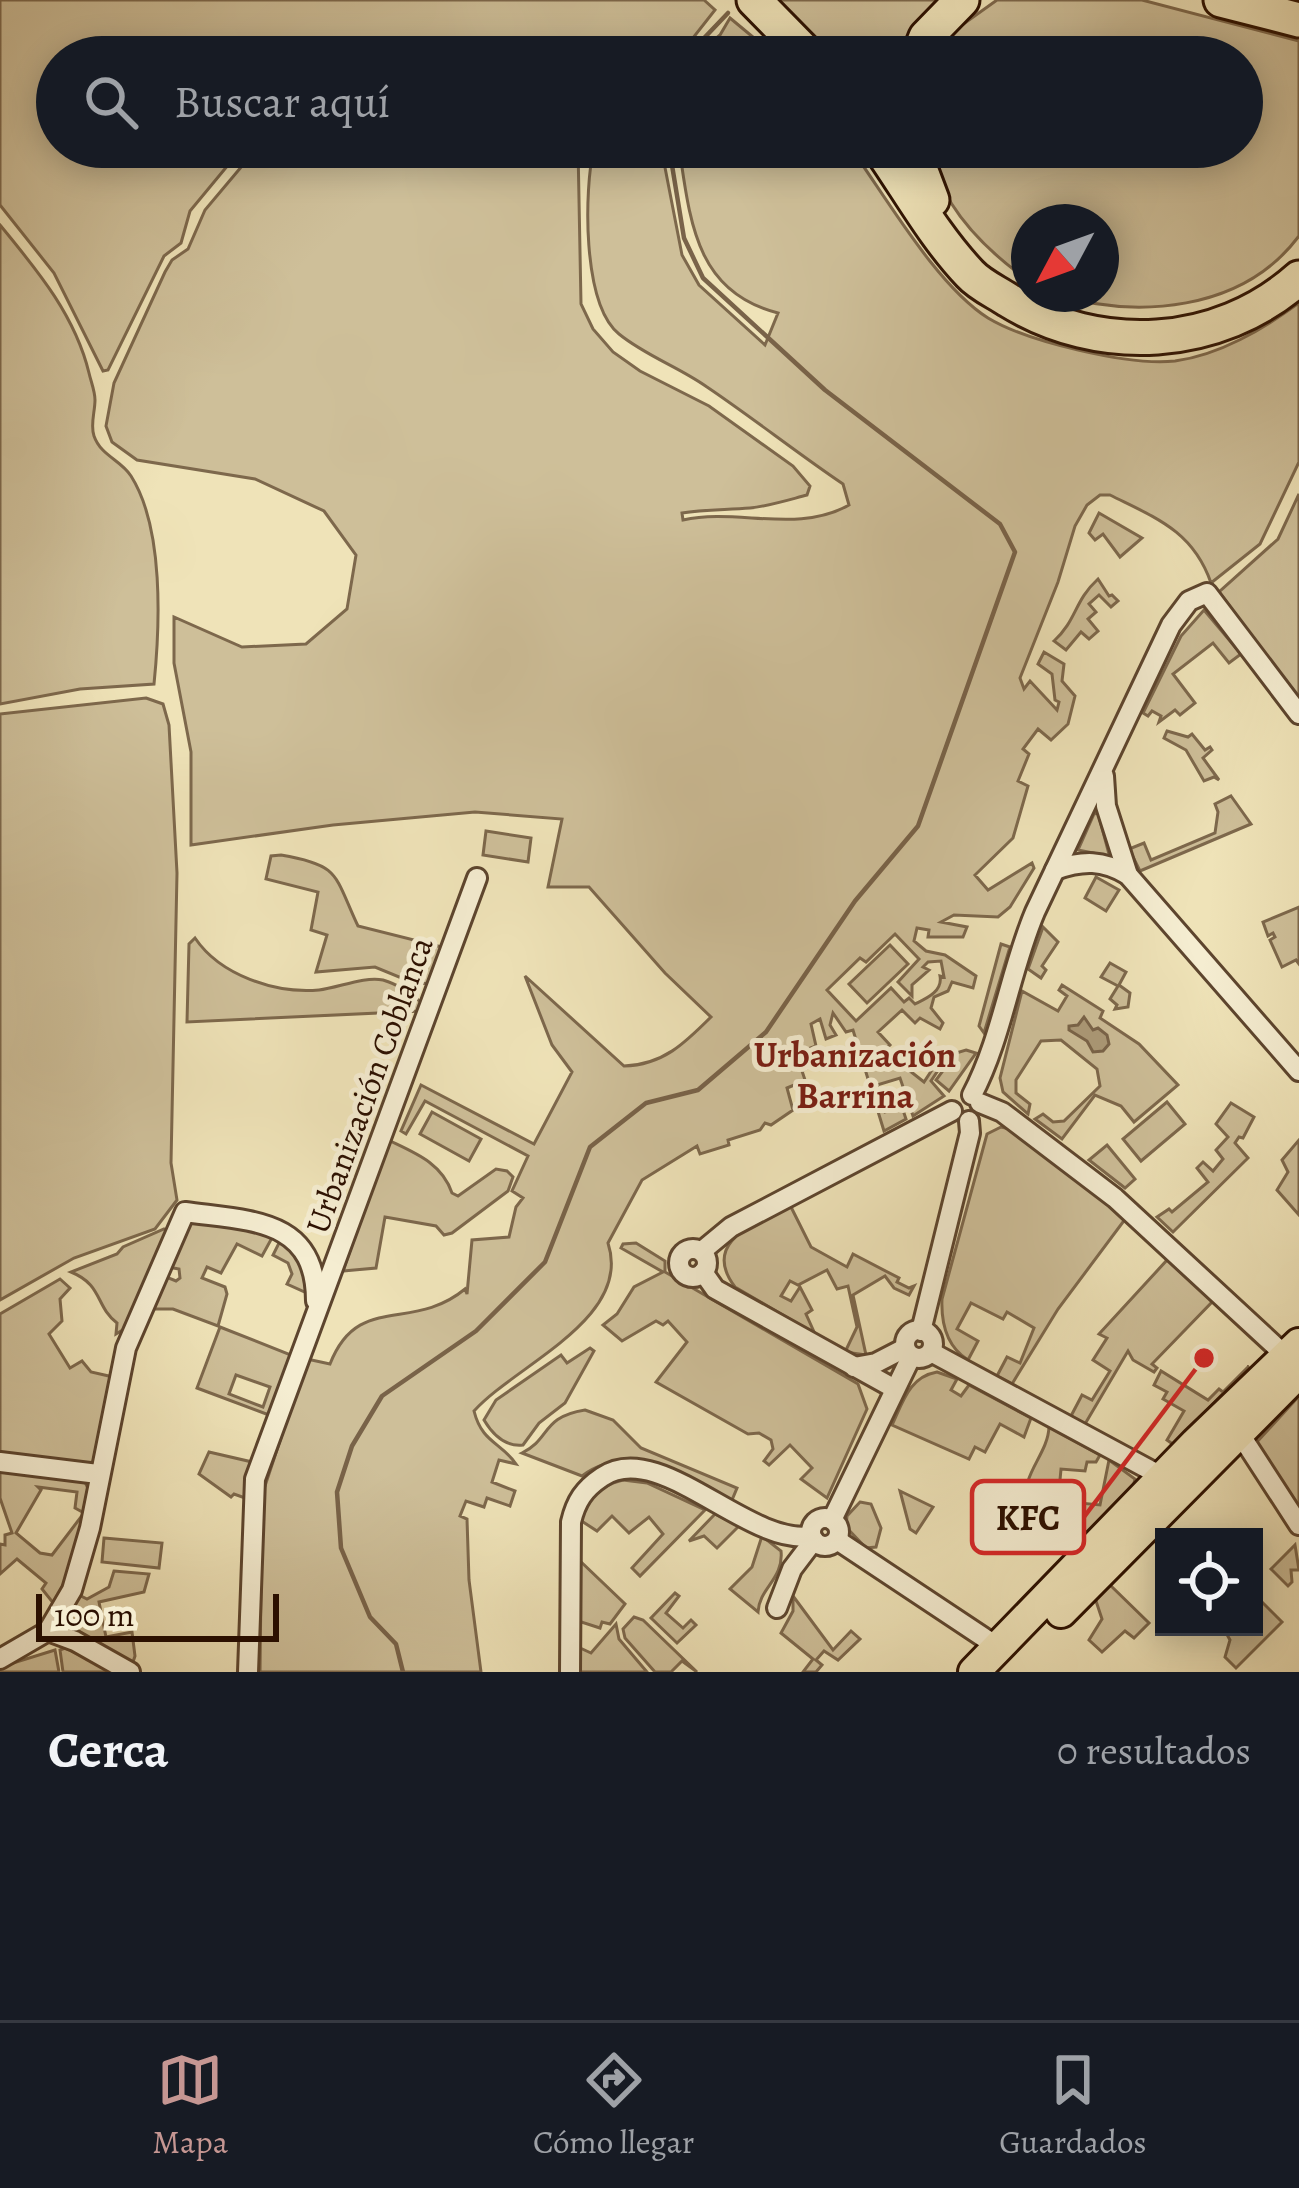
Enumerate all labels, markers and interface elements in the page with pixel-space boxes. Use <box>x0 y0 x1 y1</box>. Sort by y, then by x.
search box <box>36 36 1263 168</box>
icon: search <box>78 69 144 135</box>
text: Buscar aquí <box>174 71 390 133</box>
north arrow <box>1011 204 1119 312</box>
street label: Urbanización Coblanca <box>294 930 444 1240</box>
district label: Urbanización Barrina <box>754 1030 956 1120</box>
callout: KFC <box>972 1481 1084 1553</box>
text: KFC <box>996 1493 1060 1542</box>
map controls <box>1155 1528 1263 1636</box>
button: locate <box>1155 1528 1263 1636</box>
scale bar <box>36 1588 279 1641</box>
text: 100 m <box>54 1592 134 1637</box>
text: Cerca <box>48 1715 169 1785</box>
text: 0 resultados <box>1057 1724 1251 1777</box>
tab: Mapa <box>152 2047 228 2164</box>
tab: Cómo llegar <box>533 2047 694 2164</box>
tab: Guardados <box>999 2047 1147 2164</box>

